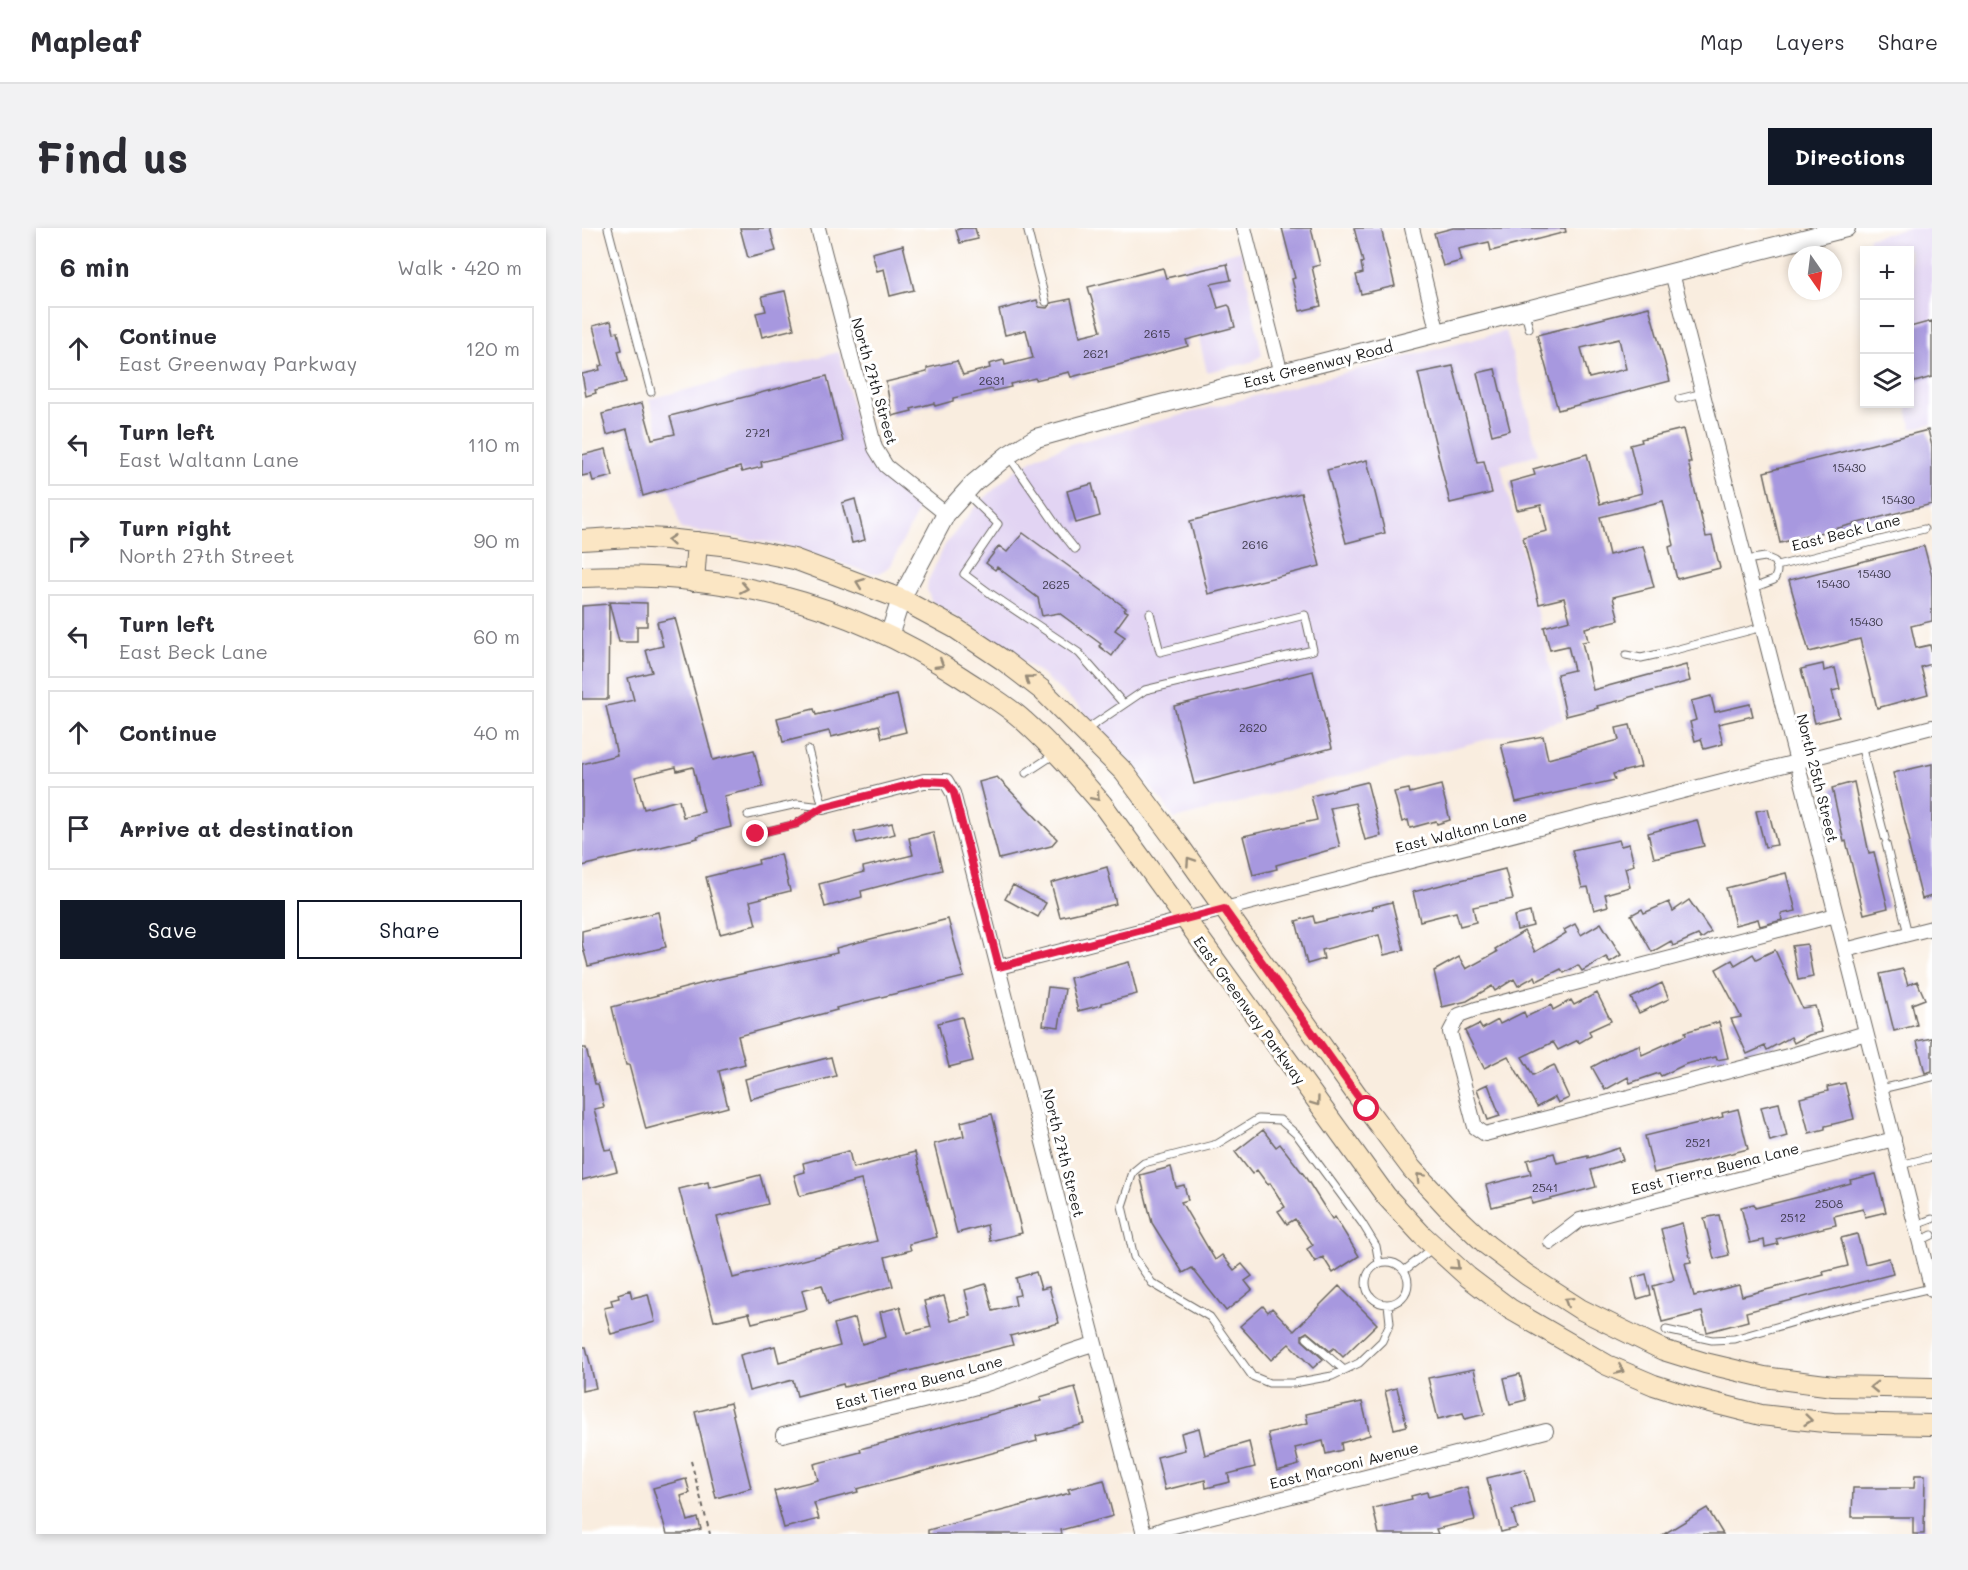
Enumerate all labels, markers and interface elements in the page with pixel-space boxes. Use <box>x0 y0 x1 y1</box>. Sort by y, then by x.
text: Mapleaf <box>30 23 141 59</box>
text: Map <box>1700 28 1743 55</box>
text: Layers <box>1776 28 1845 55</box>
text: Share <box>1878 28 1938 55</box>
button: Directions <box>1768 128 1932 185</box>
text: Find us <box>36 129 188 184</box>
north arrow <box>1788 246 1842 300</box>
map controls <box>1860 246 1914 408</box>
button: + <box>1860 246 1914 300</box>
text: 6 min <box>60 250 129 284</box>
text: Walk · 420 m <box>397 254 522 280</box>
button: − <box>1860 300 1914 354</box>
street label: North 27th Street <box>847 315 903 447</box>
text: Continue <box>119 321 217 350</box>
house number: 2615 <box>1144 325 1170 341</box>
icon: ahead <box>62 332 95 365</box>
text: 120 m <box>465 335 520 361</box>
street label: East Greenway Road <box>1241 336 1395 392</box>
house number: 2621 <box>1083 345 1109 361</box>
text: East Greenway Parkway <box>119 350 357 376</box>
button: layers <box>1860 354 1914 408</box>
house number: 2631 <box>979 372 1005 388</box>
text: Turn left <box>119 417 215 446</box>
house number: 2721 <box>745 424 771 440</box>
icon: left <box>62 428 95 461</box>
text: 110 m <box>467 431 520 457</box>
text: East Waltann Lane <box>119 446 299 472</box>
house number: 15430 <box>1832 459 1867 475</box>
house number: 15430 <box>1881 491 1916 507</box>
street label: East Beck Lane <box>1789 509 1903 555</box>
text: Turn right <box>119 513 231 542</box>
icon: right <box>62 524 95 557</box>
text: 90 m <box>474 527 520 553</box>
one-way arrow <box>666 534 676 547</box>
house number: 2616 <box>1242 536 1268 552</box>
text: North 27th Street <box>119 542 295 568</box>
house number: 15430 <box>1857 565 1892 581</box>
house number: 15430 <box>1816 575 1851 591</box>
house number: 2625 <box>1042 576 1070 592</box>
one-way arrow <box>855 578 866 590</box>
one-way arrow <box>739 581 749 594</box>
text: Turn left <box>119 609 215 638</box>
house number: 15430 <box>1849 613 1884 629</box>
icon: left <box>62 620 95 653</box>
text: 60 m <box>473 623 520 649</box>
text: East Beck Lane <box>119 638 268 664</box>
one-way arrow <box>934 656 944 668</box>
one-way arrow <box>1024 675 1035 686</box>
street label: North 25th Street <box>1792 712 1844 844</box>
icon: ahead <box>62 716 95 749</box>
text: Continue <box>119 718 217 747</box>
text: 40 m <box>474 719 520 745</box>
house number: 2620 <box>1239 719 1268 735</box>
one-way arrow <box>1089 790 1100 801</box>
street label: East Waltann Lane <box>1393 805 1529 857</box>
icon: arrive <box>62 812 95 845</box>
text: Arrive at destination <box>119 814 354 843</box>
route end <box>742 820 768 846</box>
one-way arrow <box>1186 857 1197 868</box>
button: Save <box>60 900 285 959</box>
button: Share <box>297 900 522 959</box>
street label: East Greenway Parkway <box>1189 932 1311 1088</box>
street label: North 27th Street <box>1038 1087 1090 1219</box>
route start <box>1353 1095 1379 1121</box>
one-way arrow <box>1309 1096 1320 1107</box>
house number: 2521 <box>1685 1134 1711 1150</box>
street label: East Tierra Buena Lane <box>1629 1137 1801 1199</box>
one-way arrow <box>1416 1173 1427 1184</box>
house number: 2541 <box>1532 1179 1558 1195</box>
house number: 2508 <box>1815 1195 1843 1211</box>
house number: 2512 <box>1780 1209 1806 1225</box>
one-way arrow <box>1449 1259 1460 1270</box>
one-way arrow <box>1564 1298 1575 1309</box>
street label: East Tierra Buena Lane <box>833 1350 1005 1414</box>
one-way arrow <box>1614 1363 1625 1375</box>
one-way arrow <box>1869 1380 1878 1393</box>
one-way arrow <box>1803 1413 1812 1426</box>
street label: East Marconi Avenue <box>1267 1437 1421 1493</box>

